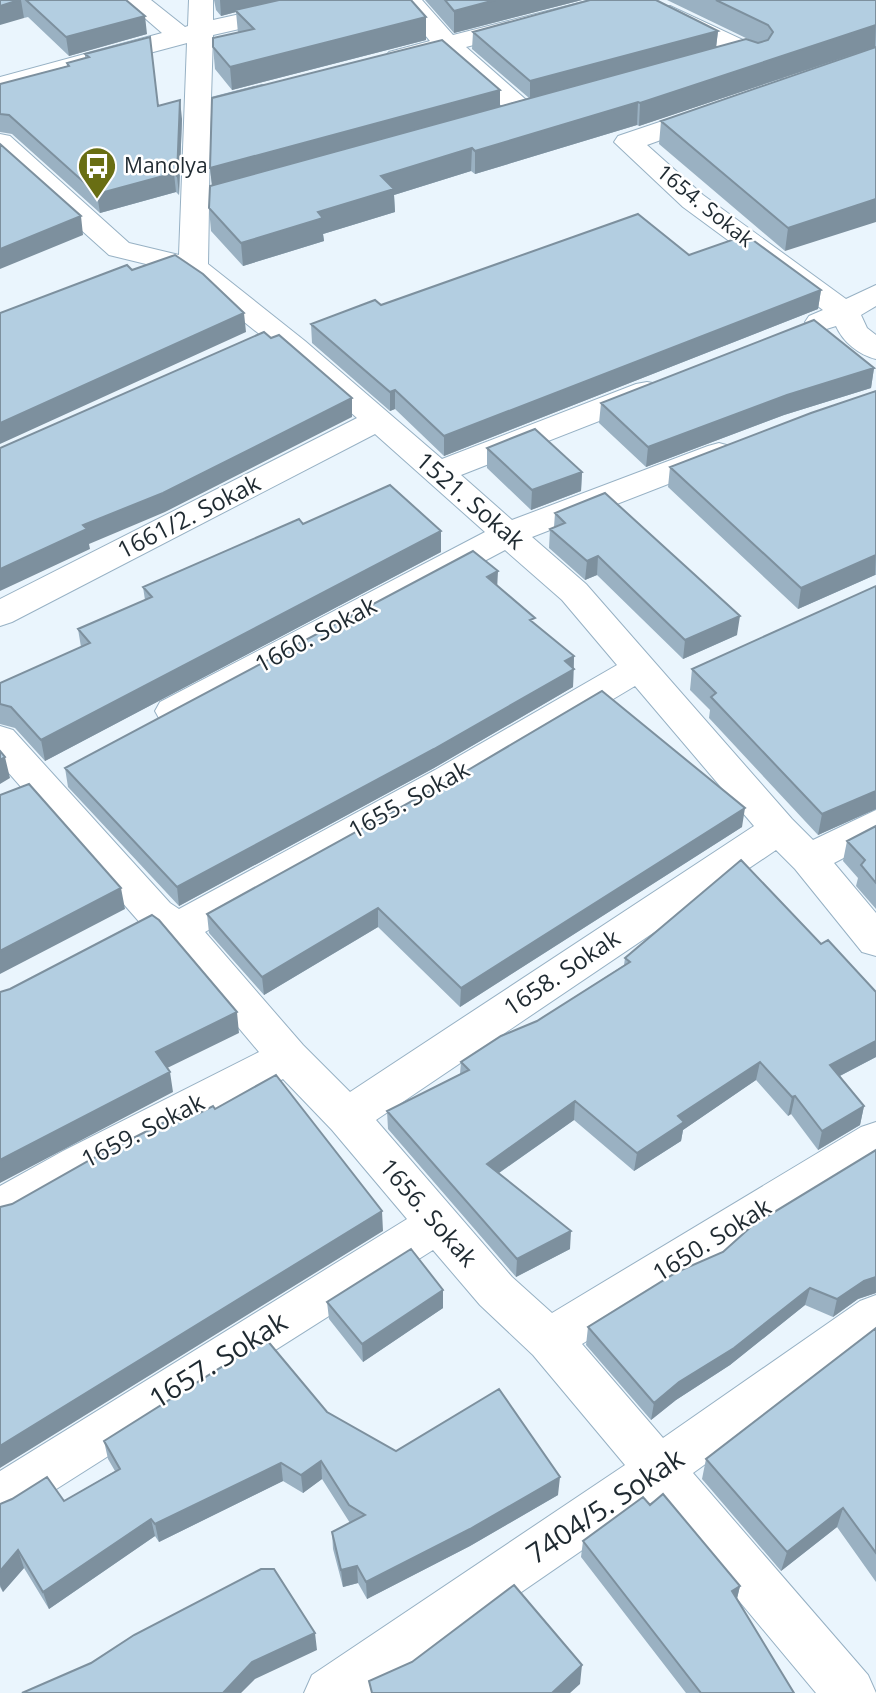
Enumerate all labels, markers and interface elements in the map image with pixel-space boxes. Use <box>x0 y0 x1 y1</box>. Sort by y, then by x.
bus stop icon: Manolya <box>76 145 118 200</box>
place label: Manolya <box>124 151 208 179</box>
street label: 1654. Sokak <box>651 158 760 253</box>
street label: 1521. Sokak <box>410 444 533 556</box>
street label: 1661/2. Sokak <box>111 465 266 566</box>
street label: 1660. Sokak <box>249 588 382 680</box>
street label: 1655. Sokak <box>342 752 475 846</box>
street label: 1658. Sokak <box>497 921 626 1023</box>
street label: 1659. Sokak <box>75 1084 210 1175</box>
street label: 1656. Sokak <box>373 1151 486 1274</box>
street label: 1650. Sokak <box>646 1189 777 1288</box>
street label: 1657. Sokak <box>141 1302 294 1417</box>
street label: 7404/5. Sokak <box>518 1438 691 1572</box>

